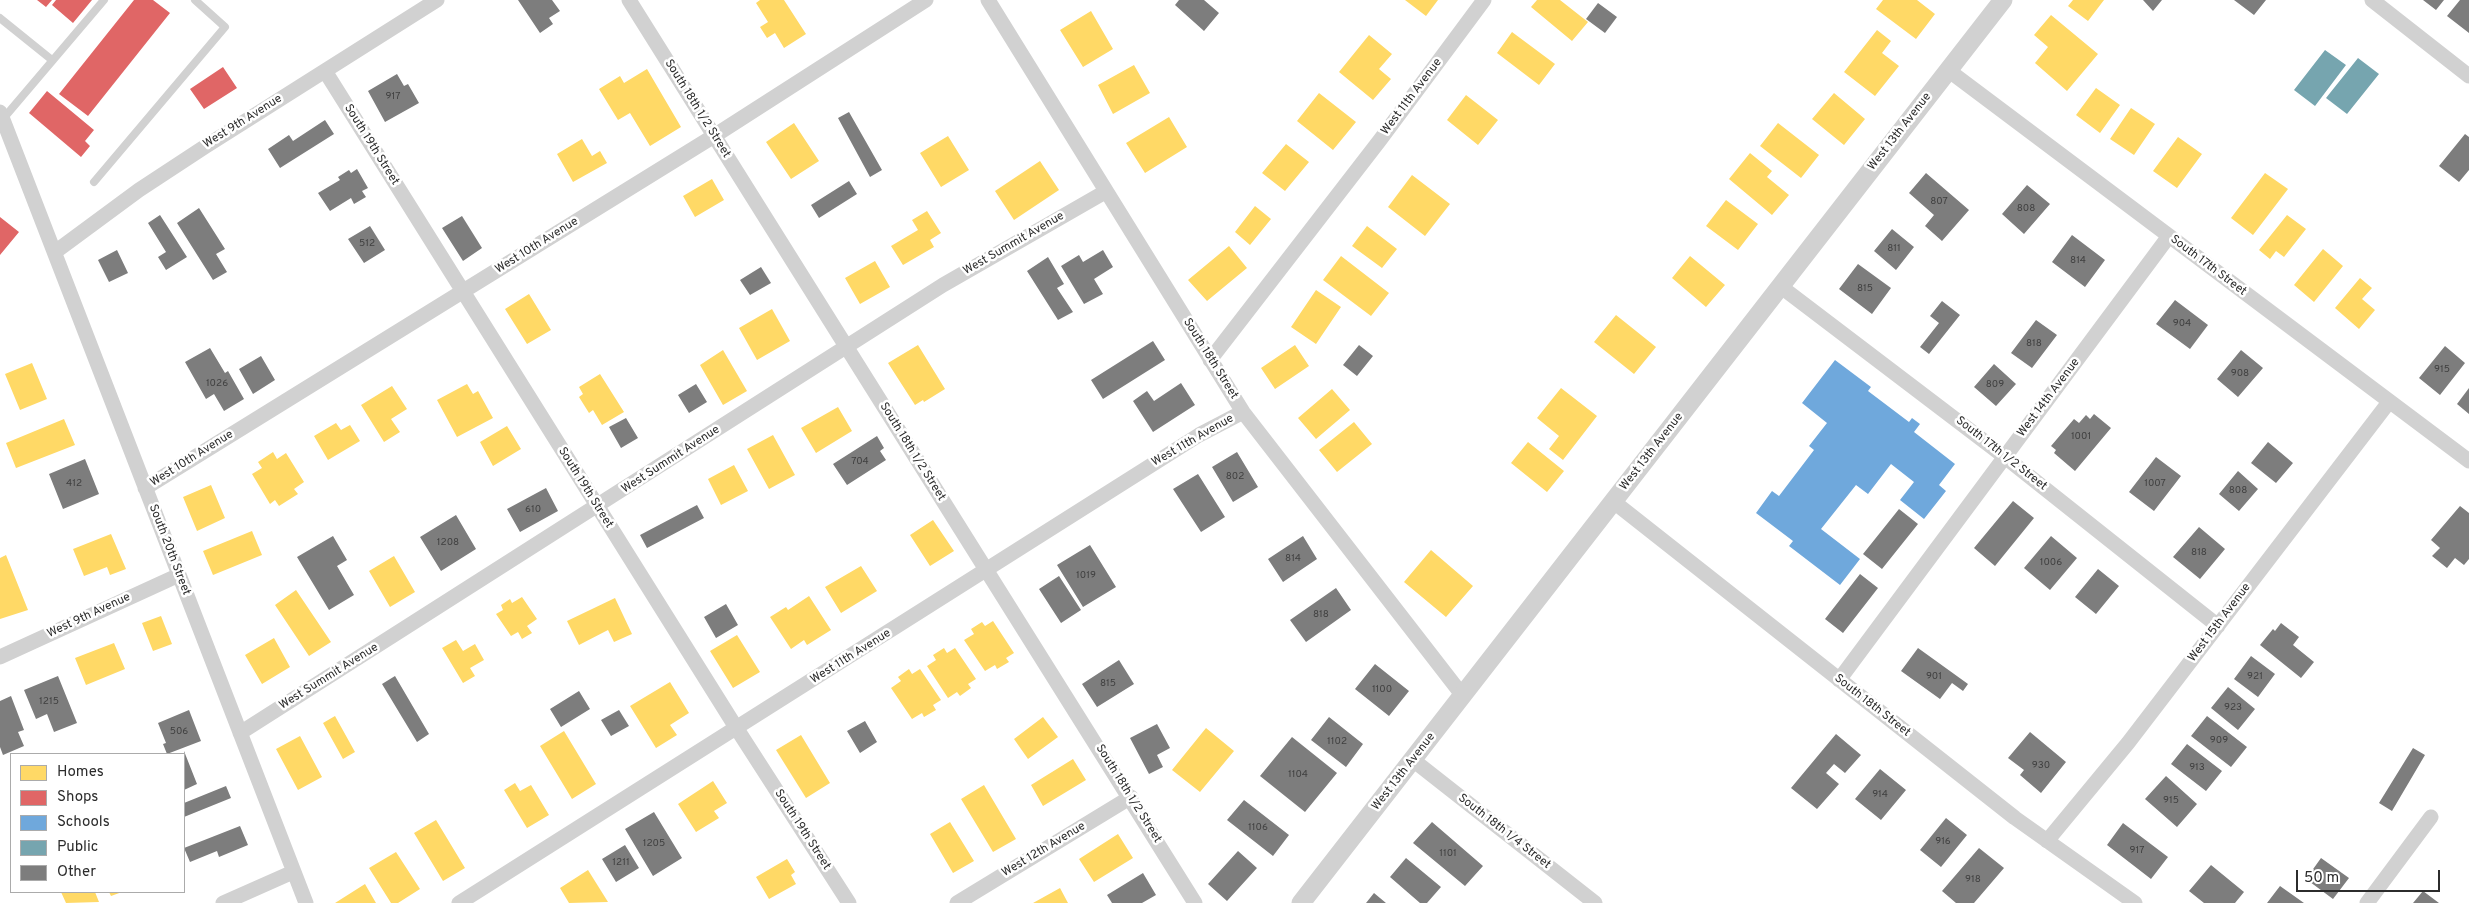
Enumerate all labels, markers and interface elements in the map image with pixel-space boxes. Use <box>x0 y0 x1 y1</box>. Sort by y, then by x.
street label: West 11th Avenue <box>1379 56 1445 138</box>
street label: South 18th 1/2 Street <box>661 57 733 161</box>
street label: West 13th Avenue <box>1865 90 1935 174</box>
house number: 917 <box>386 91 400 103</box>
street label: West 9th Avenue <box>201 92 285 152</box>
street label: South 19th Street <box>340 102 402 188</box>
house number: 807 <box>1930 196 1948 208</box>
house number: 808 <box>2017 203 2035 215</box>
street label: West Summit Avenue <box>961 209 1067 279</box>
street label: West 10th Avenue <box>493 215 581 277</box>
street label: South 17th Street <box>2167 233 2249 299</box>
house number: 512 <box>359 238 375 250</box>
house number: 811 <box>1887 243 1901 255</box>
house number: 814 <box>2070 255 2086 267</box>
house number: 815 <box>1857 283 1873 295</box>
street label: South 18th Street <box>1179 316 1241 402</box>
house number: 904 <box>2173 318 2191 330</box>
house number: 818 <box>2026 338 2042 350</box>
street label: West 14th Avenue <box>2015 356 2083 440</box>
house number: 915 <box>2434 364 2450 376</box>
house number: 908 <box>2231 368 2249 380</box>
house number: 1026 <box>206 378 228 390</box>
house number: 809 <box>1986 379 2004 391</box>
street label: South 18th 1/2 Street <box>876 400 948 504</box>
street label: West 13th Avenue <box>1617 410 1687 494</box>
street label: West 11th Avenue <box>1150 412 1236 470</box>
street label: South 17th 1/2 Street <box>1952 414 2050 494</box>
street label: West Summit Avenue <box>619 423 723 497</box>
street label: West 10th Avenue <box>148 428 236 490</box>
house number: 1001 <box>2071 431 2091 443</box>
street label: South 19th Street <box>554 445 616 531</box>
house number: 704 <box>851 456 869 468</box>
house number: 802 <box>1226 471 1244 483</box>
house number: 412 <box>66 478 82 490</box>
house number: 1007 <box>2144 478 2166 490</box>
house number: 808 <box>2229 485 2247 497</box>
street label: South 20th Street <box>145 502 193 598</box>
house number: 610 <box>525 504 541 516</box>
house number: 1208 <box>437 537 459 549</box>
house number: 818 <box>2191 547 2207 559</box>
house number: 814 <box>1285 553 1301 565</box>
house number: 1006 <box>2040 557 2062 569</box>
house number: 1019 <box>1076 570 1096 582</box>
street label: West 15th Avenue <box>2186 581 2254 665</box>
street label: West 9th Avenue <box>45 590 133 642</box>
house number: 818 <box>1313 609 1329 621</box>
street label: West 11th Avenue <box>808 627 894 687</box>
street label: West Summit Avenue <box>277 641 381 713</box>
house number: 901 <box>1926 671 1942 683</box>
house number: 921 <box>2247 671 2263 683</box>
street label: South 18th Street <box>1831 672 1913 740</box>
house number: 815 <box>1100 678 1116 690</box>
house number: 1100 <box>1372 684 1392 696</box>
house number: 1215 <box>39 696 59 708</box>
house number: 923 <box>2224 702 2242 714</box>
house number: 506 <box>170 726 188 738</box>
street label: West 13th Avenue <box>1369 730 1439 814</box>
house number: 909 <box>2210 735 2228 747</box>
house number: 1102 <box>1327 736 1347 748</box>
street label: South 18th 1/2 Street <box>1092 742 1164 846</box>
legend <box>10 753 185 893</box>
house number: 930 <box>2032 760 2050 772</box>
house number: 913 <box>2189 762 2205 774</box>
text: Homes <box>57 763 104 782</box>
house number: 1104 <box>1288 769 1308 781</box>
street label: South 19th Street <box>771 787 833 873</box>
text: Shops <box>57 788 98 807</box>
house number: 914 <box>1872 789 1888 801</box>
street label: South 18th 1/4 Street <box>1455 791 1553 873</box>
house number: 915 <box>2163 795 2179 807</box>
text: Schools <box>57 813 110 832</box>
street label: West 12th Avenue <box>1000 819 1088 881</box>
house number: 1106 <box>1248 822 1268 834</box>
house number: 916 <box>1935 836 1951 848</box>
text: Public <box>57 838 98 857</box>
house number: 1205 <box>643 838 665 850</box>
house number: 917 <box>2130 845 2144 857</box>
house number: 1101 <box>1439 848 1457 860</box>
house number: 1211 <box>612 857 630 869</box>
scale bar <box>2299 860 2443 892</box>
text: Other <box>57 863 96 882</box>
text: 50 m <box>2304 869 2339 888</box>
house number: 918 <box>1965 874 1981 886</box>

